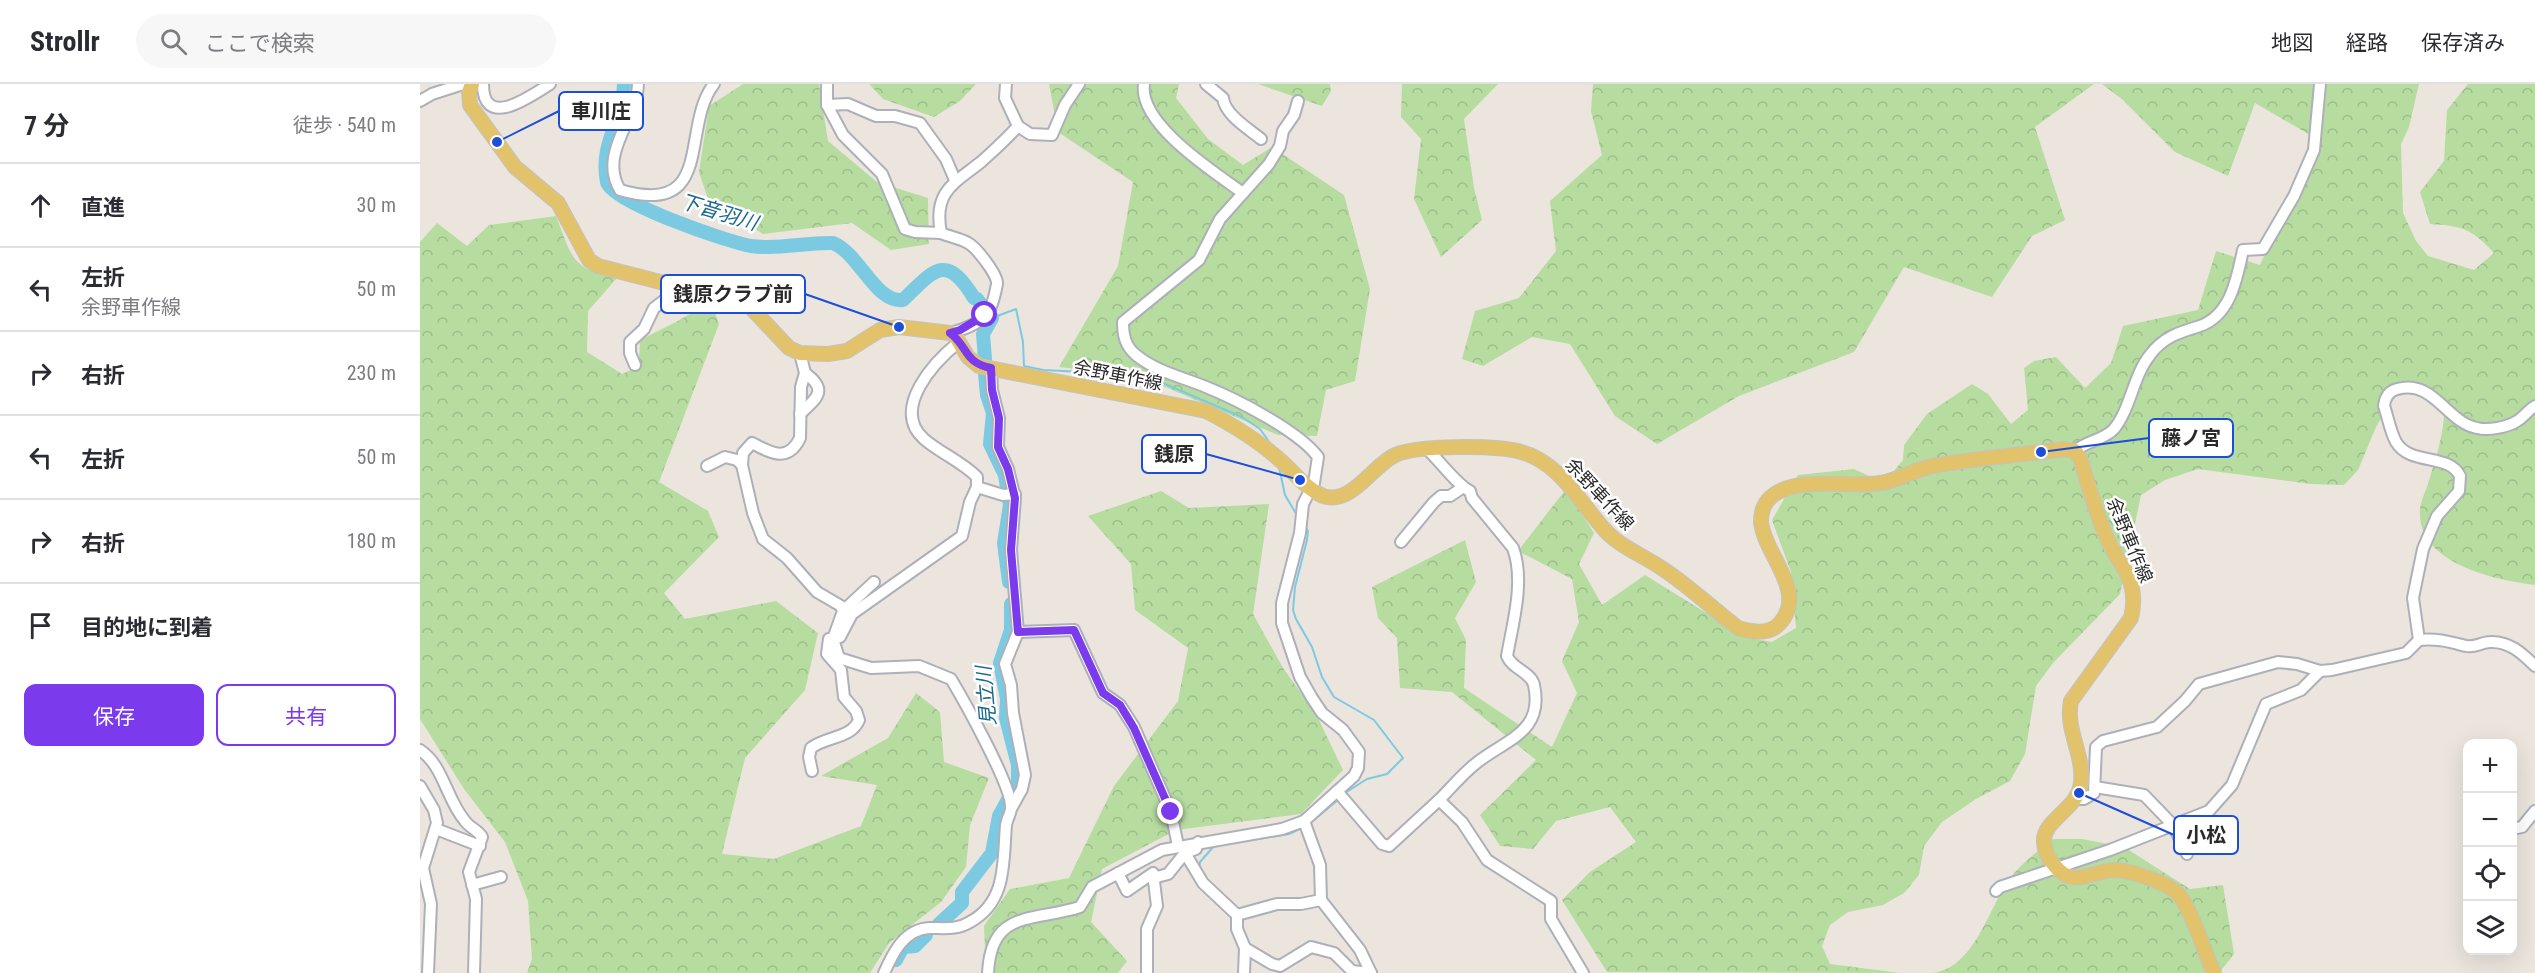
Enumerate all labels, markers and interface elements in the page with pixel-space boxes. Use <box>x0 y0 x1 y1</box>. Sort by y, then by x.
search box <box>136 14 556 68</box>
text: Strollr <box>30 25 100 58</box>
icon: search <box>157 25 190 58</box>
text: ここで検索 <box>205 31 315 56</box>
text: 地図 <box>2271 31 2313 55</box>
text: 経路 <box>2346 31 2388 55</box>
text: 保存済み <box>2421 31 2505 55</box>
callout: 車川庄 <box>559 92 643 130</box>
text: 車川庄 <box>571 99 631 123</box>
text: 7 分 <box>24 111 69 141</box>
text: 徒歩 · 540 m <box>293 113 396 137</box>
icon: ahead <box>24 189 57 222</box>
water label: 下音羽川 <box>677 189 763 236</box>
text: 30 m <box>357 193 396 217</box>
text: 直進 <box>81 195 125 220</box>
text: 左折 <box>81 265 125 290</box>
icon: left <box>24 273 57 306</box>
callout: 銭原クラブ前 <box>661 275 805 313</box>
text: 50 m <box>357 277 396 301</box>
text: 銭原クラブ前 <box>673 282 793 306</box>
text: 余野車作線 <box>81 295 181 319</box>
route start <box>971 301 997 327</box>
street label: 余野車作線 <box>1072 356 1164 394</box>
icon: right <box>24 357 57 390</box>
text: 230 m <box>347 361 396 385</box>
text: 右折 <box>81 363 125 388</box>
callout: 藤ノ宮 <box>2149 419 2233 457</box>
text: 藤ノ宮 <box>2161 426 2221 450</box>
callout: 銭原 <box>1142 435 1206 473</box>
icon: left <box>24 441 57 474</box>
text: 銭原 <box>1154 442 1194 466</box>
text: 50 m <box>357 445 396 469</box>
text: 左折 <box>81 447 125 472</box>
street label: 余野車作線 <box>1562 454 1638 534</box>
street label: 余野車作線 <box>2103 494 2157 586</box>
icon: right <box>24 525 57 558</box>
text: 180 m <box>347 529 396 553</box>
text: 右折 <box>81 531 125 556</box>
icon: arrive <box>24 609 57 642</box>
text: 目的地に到着 <box>81 615 213 640</box>
water label: 見立川 <box>971 663 1001 727</box>
button: 保存 <box>24 684 204 746</box>
button: 共有 <box>216 684 396 746</box>
map controls <box>2463 739 2517 955</box>
button: + <box>2463 739 2517 793</box>
button: − <box>2463 793 2517 847</box>
route end <box>1157 798 1183 824</box>
callout: 小松 <box>2174 816 2238 854</box>
text: 小松 <box>2186 823 2226 847</box>
button: locate <box>2463 847 2517 901</box>
button: layers <box>2463 901 2517 955</box>

